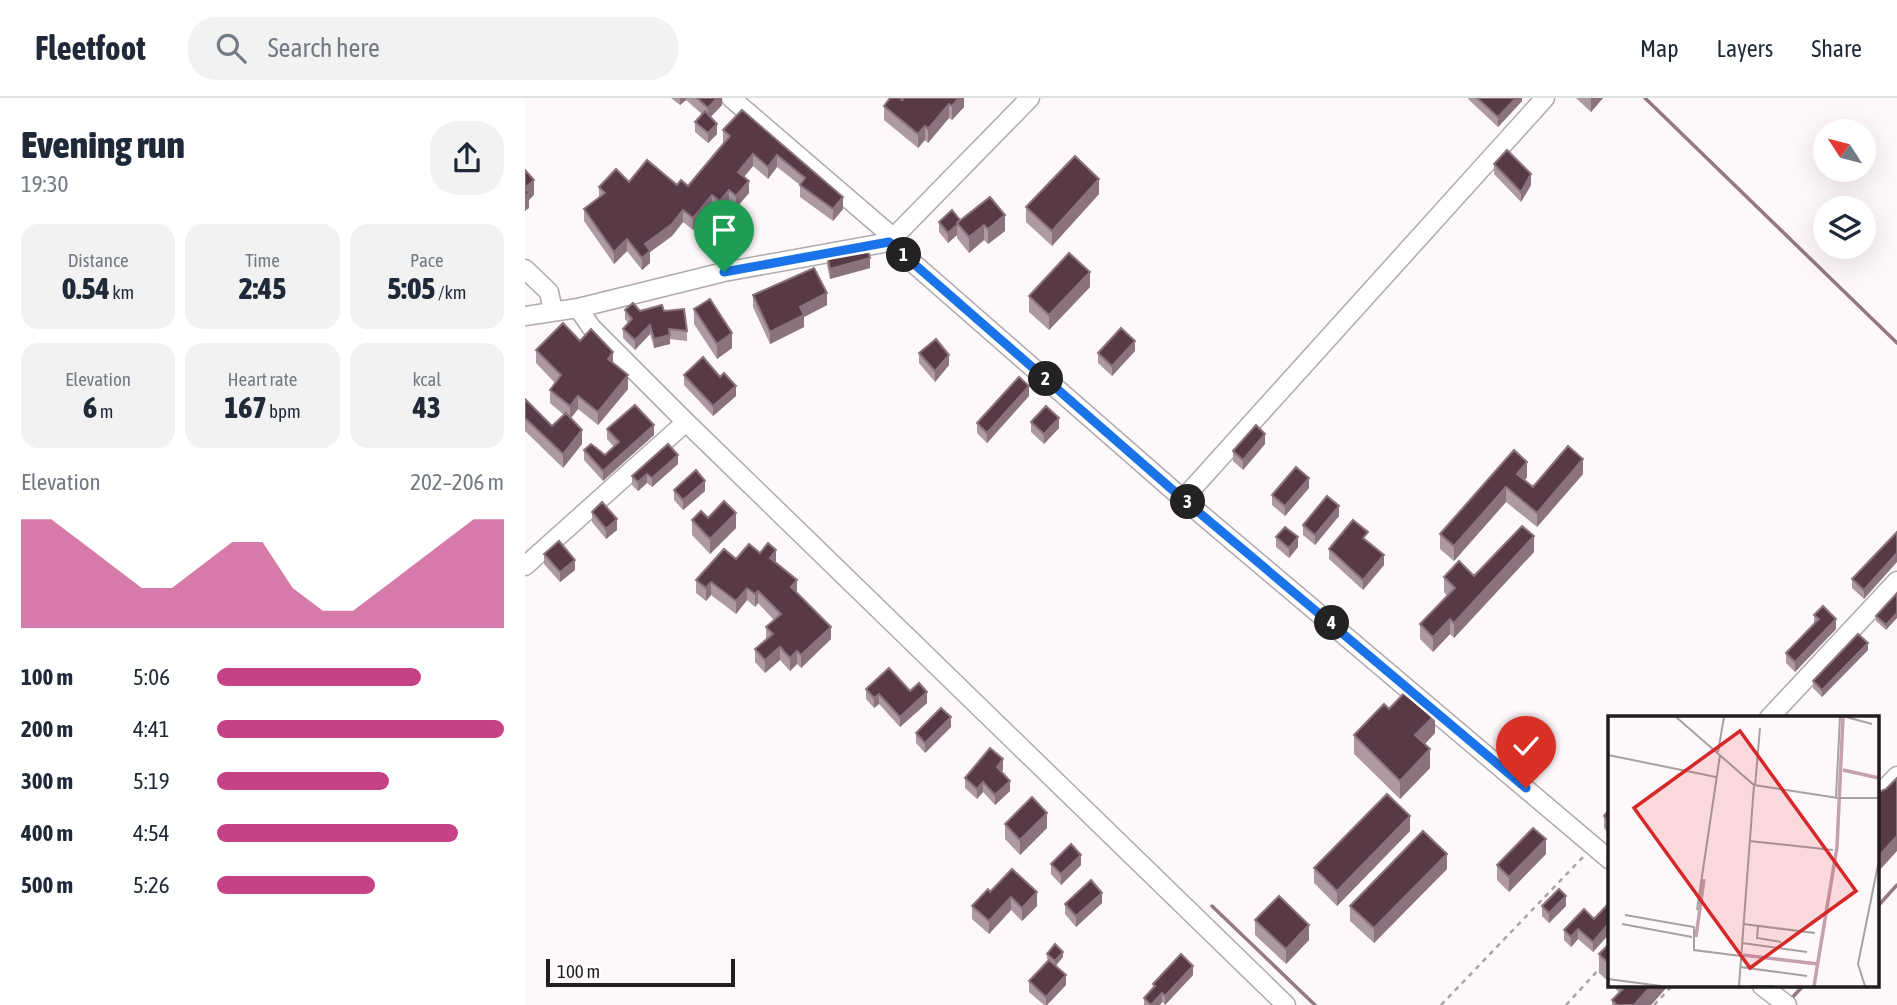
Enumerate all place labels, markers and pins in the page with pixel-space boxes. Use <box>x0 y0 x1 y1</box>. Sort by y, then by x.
pin <box>694 200 754 272</box>
pin: 1 <box>887 238 921 272</box>
pin: 2 <box>1029 362 1063 396</box>
pin: 3 <box>1171 484 1205 520</box>
pin: 4 <box>1315 606 1349 640</box>
pin <box>1496 716 1556 788</box>

